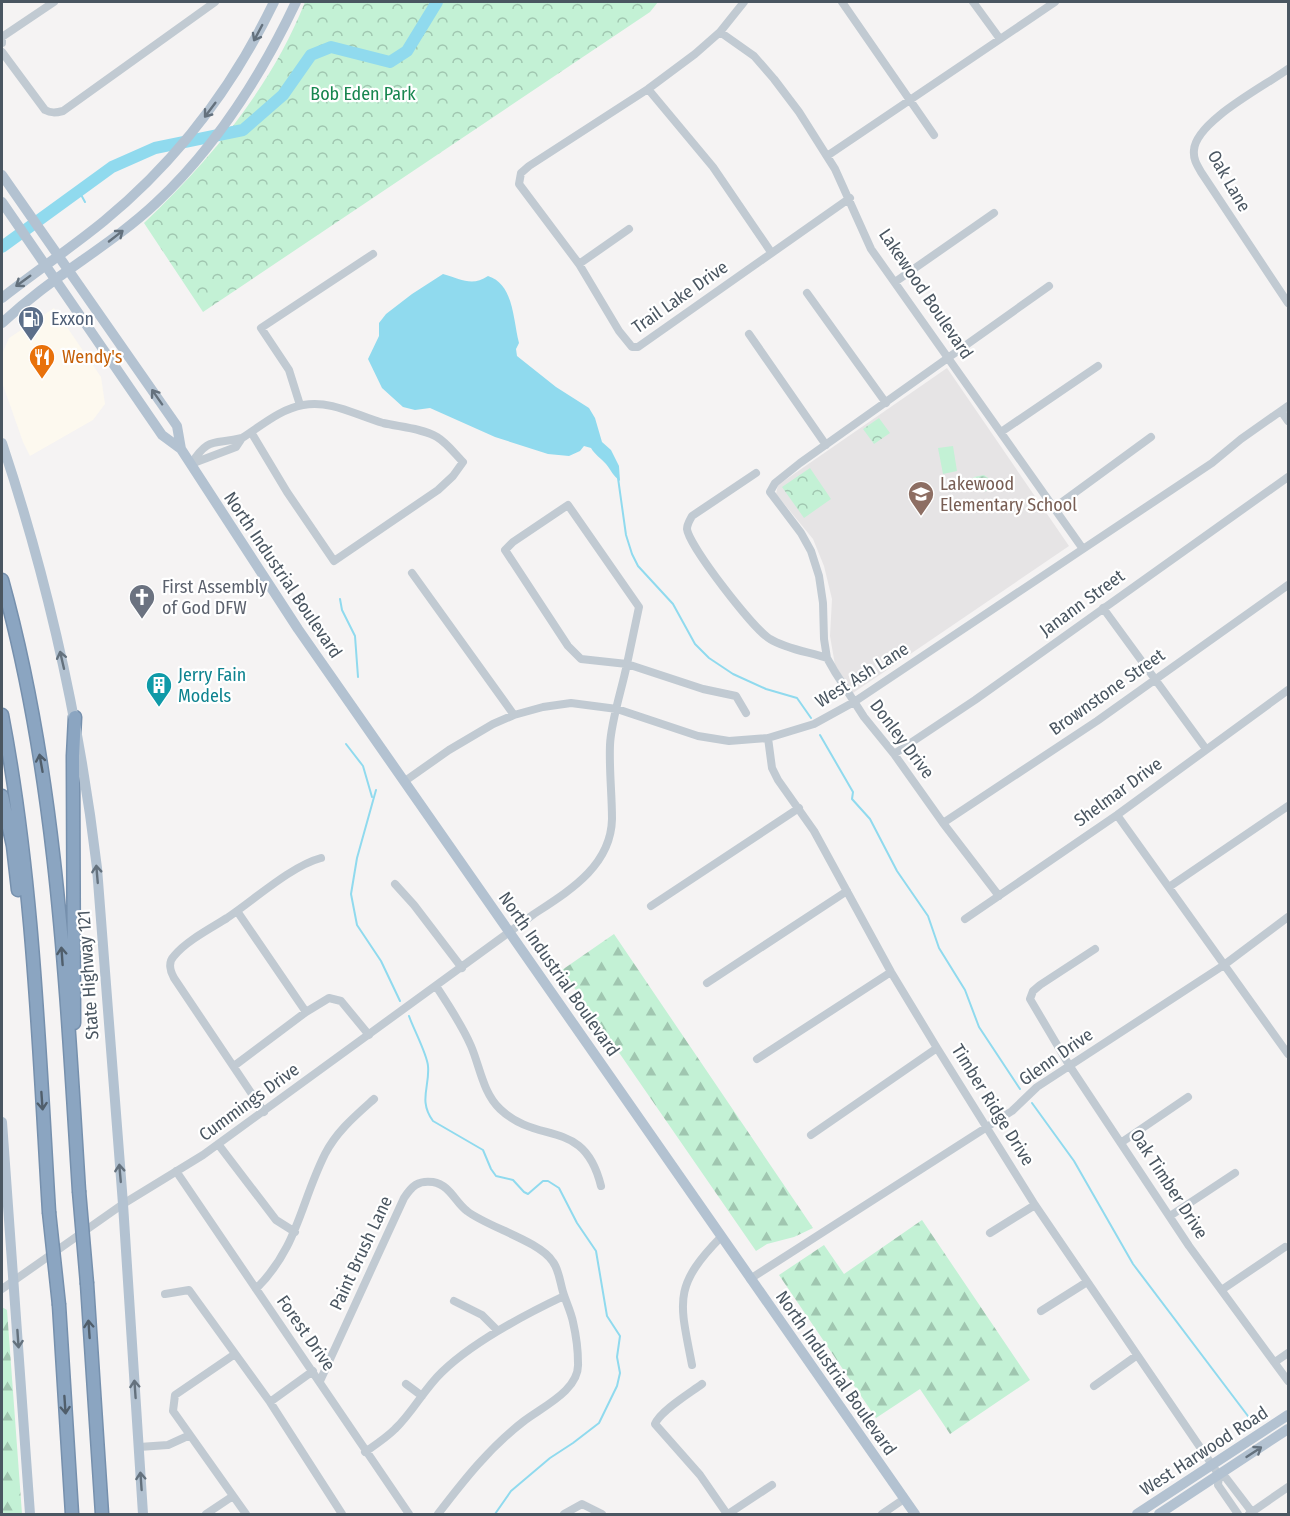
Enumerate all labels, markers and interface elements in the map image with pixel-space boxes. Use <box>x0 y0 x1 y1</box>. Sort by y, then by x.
one-way arrow <box>252 24 263 42</box>
park label: Bob Eden Park <box>310 83 416 105</box>
one-way arrow <box>204 102 217 118</box>
street label: Oak Lane <box>1203 146 1255 216</box>
street label: Lakewood Boulevard <box>874 225 978 363</box>
one-way arrow <box>107 230 123 243</box>
street label: Trail Lake Drive <box>628 256 732 338</box>
one-way arrow <box>16 275 32 288</box>
fuel station icon: Exxon <box>16 304 46 342</box>
place label: Exxon <box>51 308 94 330</box>
restaurant icon: Wendy's <box>27 342 57 380</box>
place label: Wendy's <box>62 346 123 368</box>
one-way arrow <box>151 390 163 406</box>
place label: Lakewood Elementary School <box>940 473 1077 516</box>
school or university icon: Lakewood Elementary School <box>906 479 936 517</box>
street label: North Industrial Boulevard <box>219 488 347 662</box>
street label: Janann Street <box>1035 565 1129 641</box>
place label: First Assembly of God DFW <box>162 576 267 619</box>
church icon: First Assembly of God DFW <box>127 582 157 620</box>
street label: West Ash Lane <box>811 638 913 712</box>
street label: Brownstone Street <box>1045 644 1169 740</box>
one-way arrow <box>55 651 67 670</box>
place label: Jerry Fain Models <box>178 664 246 707</box>
building icon: Jerry Fain Models <box>144 670 174 708</box>
street label: Donley Drive <box>865 695 939 783</box>
one-way arrow <box>35 753 46 773</box>
street label: Shelmar Drive <box>1070 753 1166 831</box>
one-way arrow <box>91 865 102 885</box>
street label: North Industrial Boulevard <box>494 888 624 1060</box>
street label: State Highway 121 <box>73 910 103 1040</box>
one-way arrow <box>56 947 67 967</box>
street label: Glenn Drive <box>1015 1024 1097 1090</box>
street label: Timber Ridge Drive <box>947 1040 1039 1170</box>
street label: Cummings Drive <box>195 1058 303 1146</box>
one-way arrow <box>37 1090 48 1110</box>
street label: Oak Timber Drive <box>1125 1125 1213 1243</box>
one-way arrow <box>114 1164 125 1184</box>
street label: Paint Brush Lane <box>325 1192 397 1314</box>
street label: North Industrial Boulevard <box>771 1287 901 1459</box>
street label: Forest Drive <box>272 1291 340 1375</box>
one-way arrow <box>84 1320 95 1340</box>
one-way arrow <box>13 1328 24 1348</box>
one-way arrow <box>129 1379 140 1399</box>
one-way arrow <box>60 1395 71 1415</box>
street label: West Harwood Road <box>1136 1401 1272 1501</box>
one-way arrow <box>1245 1446 1261 1458</box>
one-way arrow <box>135 1471 146 1491</box>

